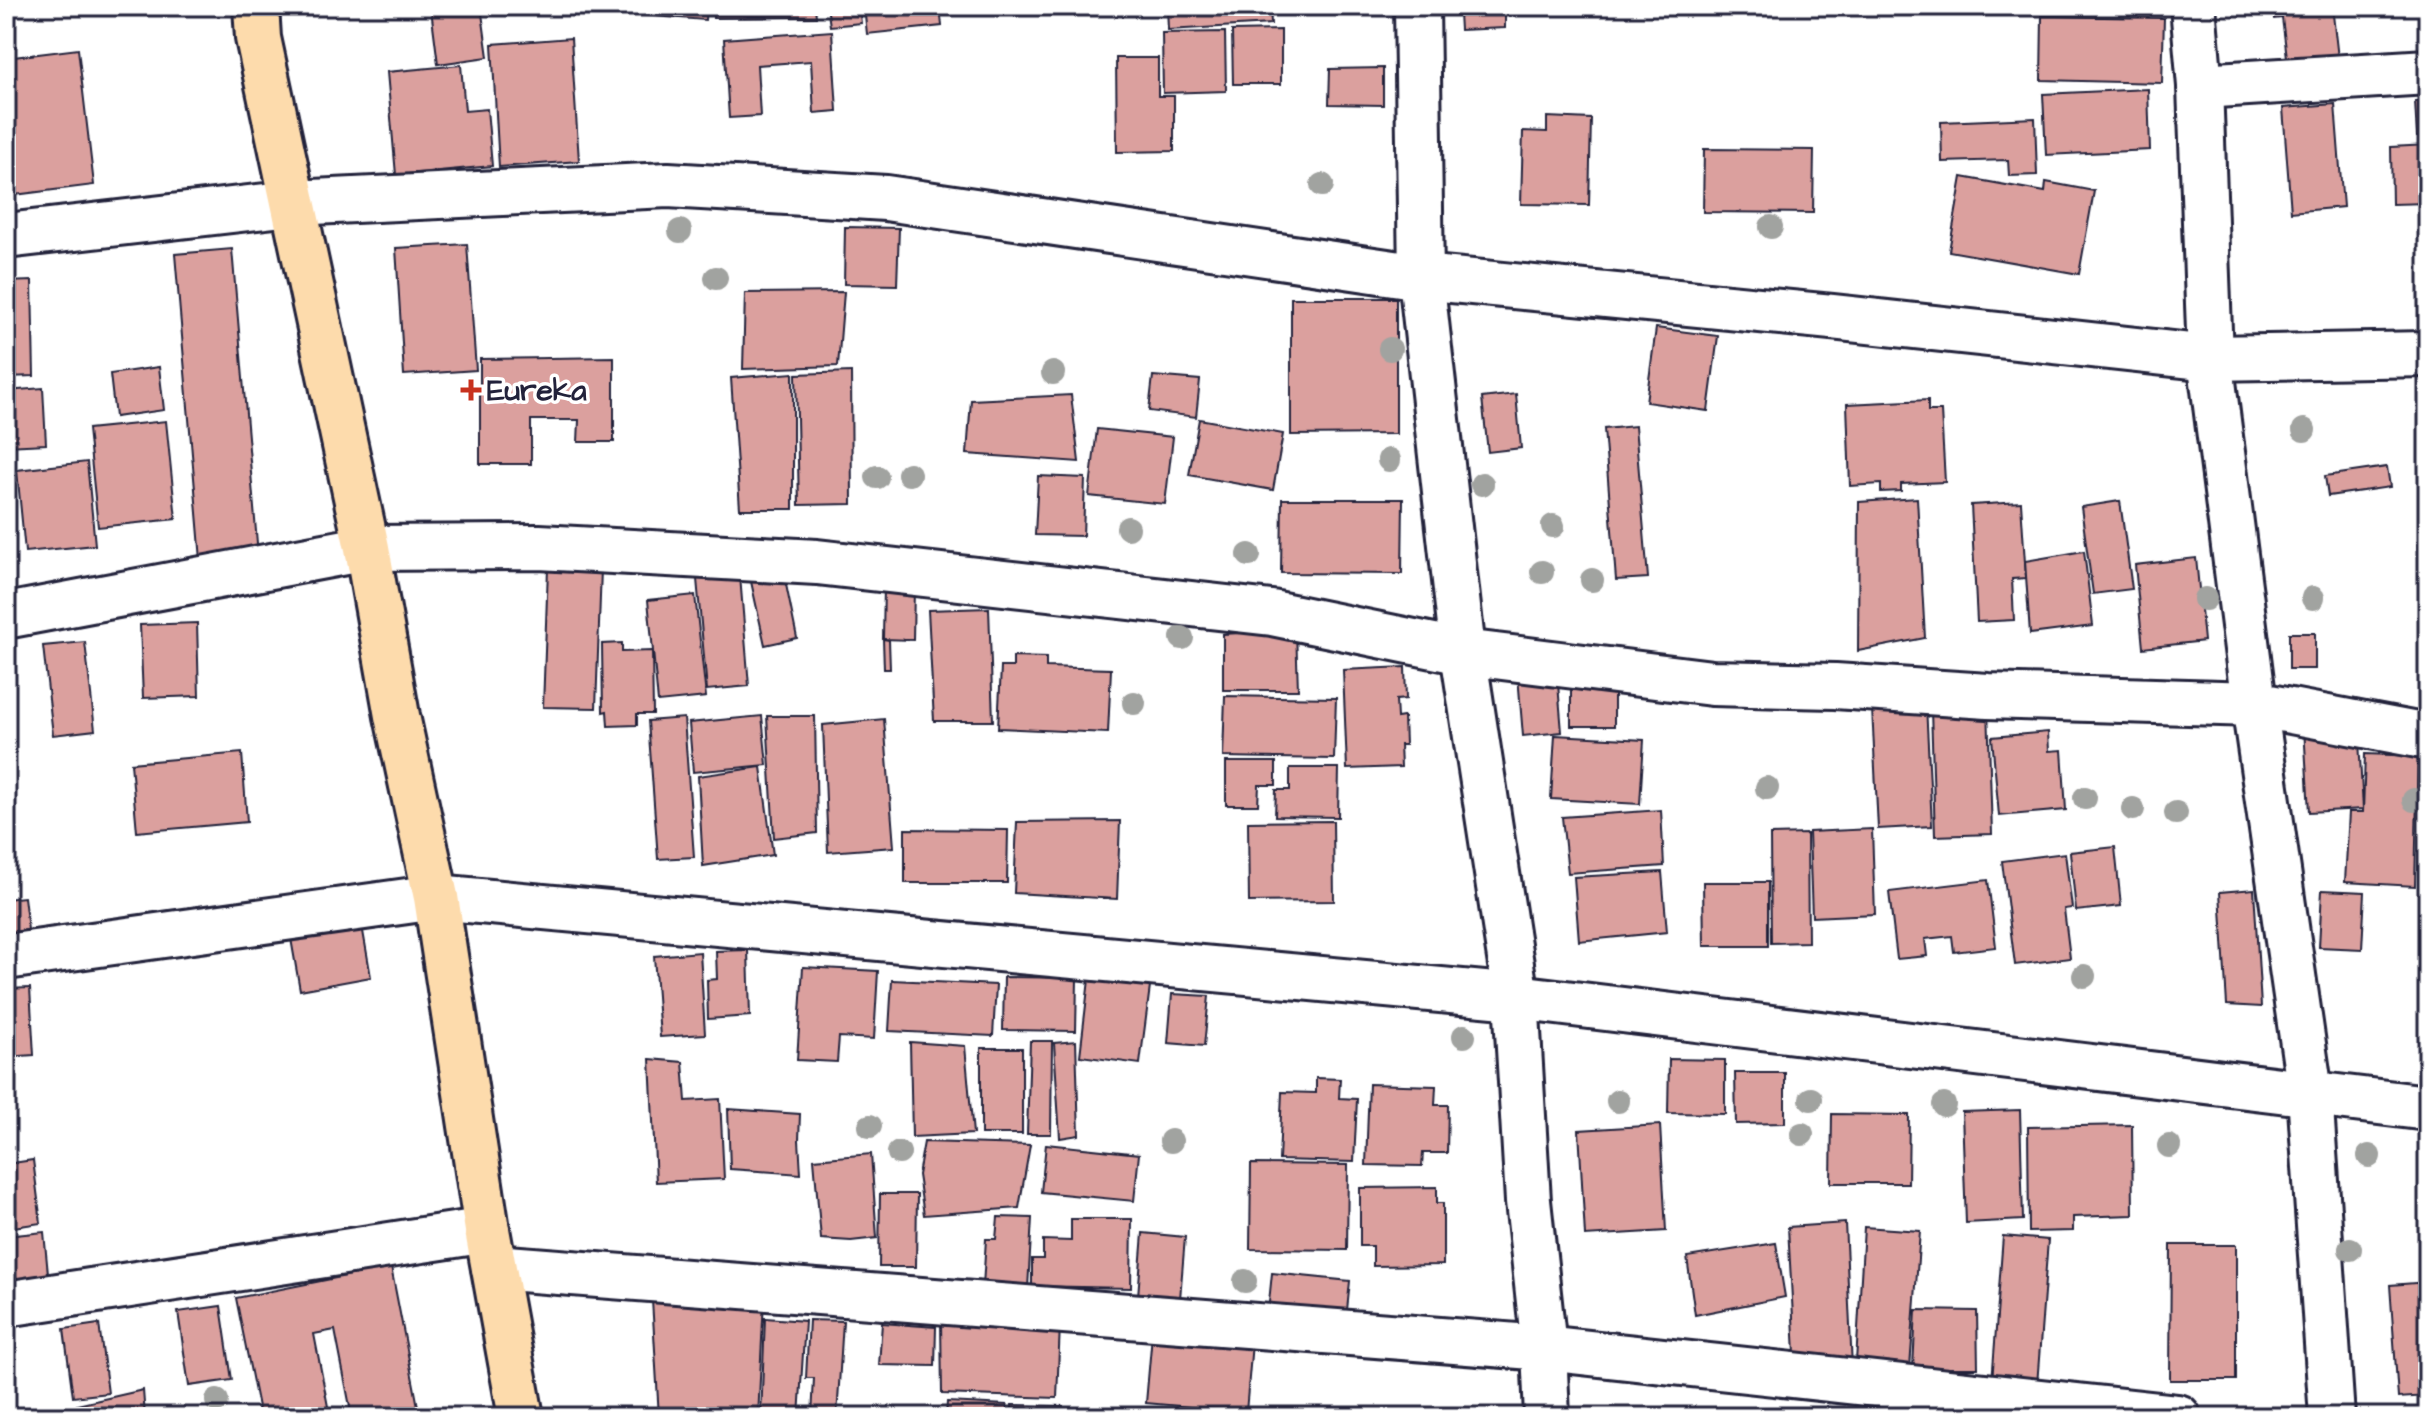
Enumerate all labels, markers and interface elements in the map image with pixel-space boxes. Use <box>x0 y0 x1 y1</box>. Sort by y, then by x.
place label: Eureka <box>487 370 587 412</box>
marker: Eureka <box>462 381 480 399</box>

